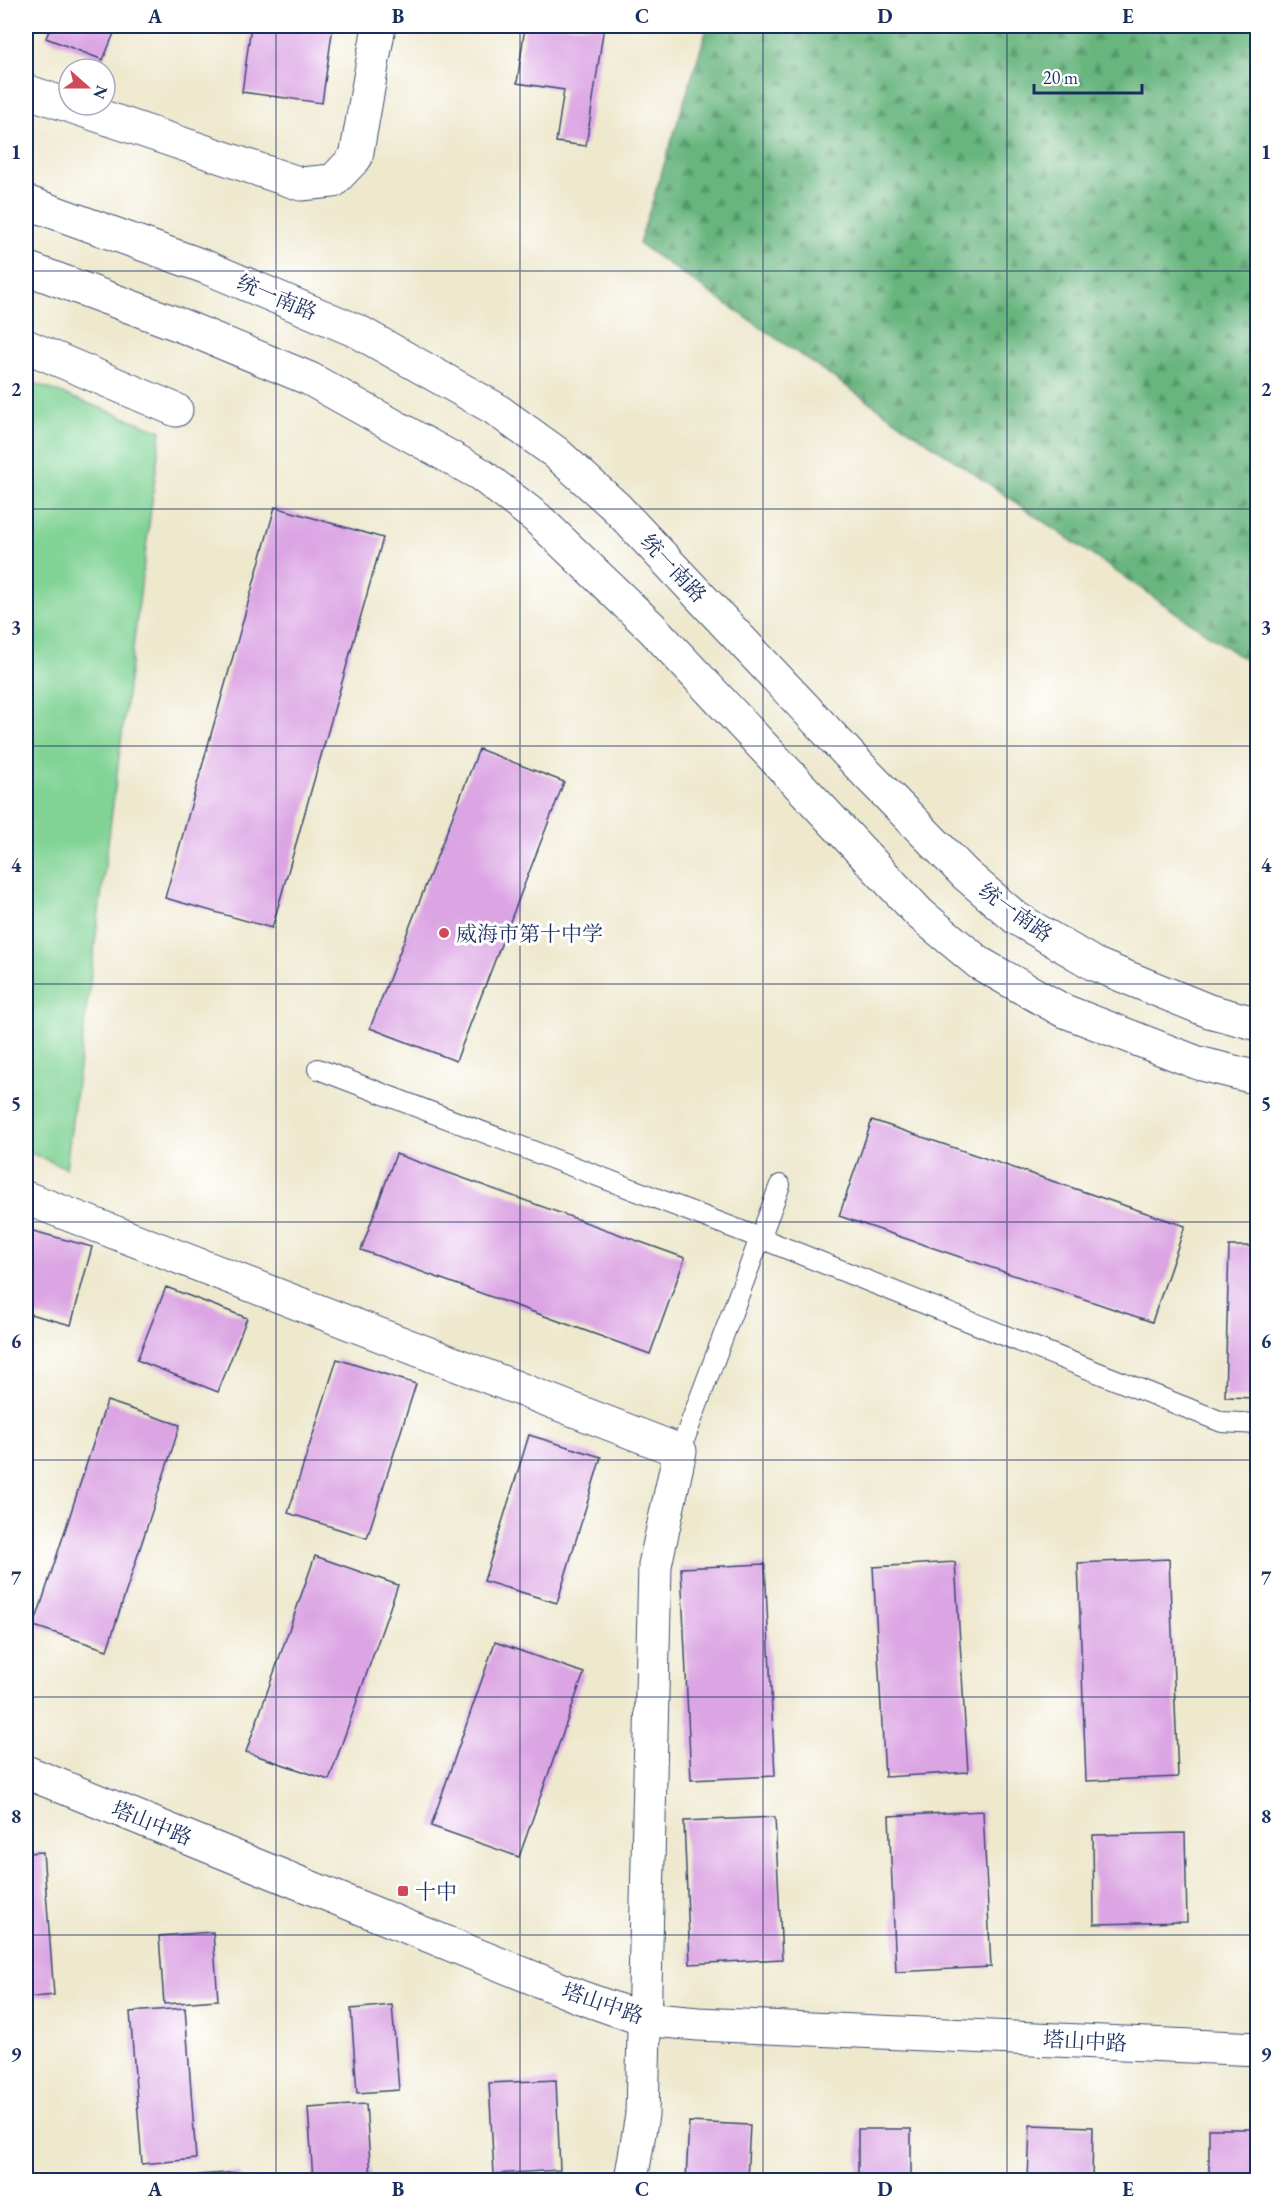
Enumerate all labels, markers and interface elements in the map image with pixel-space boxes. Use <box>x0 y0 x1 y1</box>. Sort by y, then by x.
text: A <box>147 3 163 29</box>
text: B <box>392 3 404 29</box>
text: C <box>635 3 649 29</box>
text: D <box>877 3 893 29</box>
text: E <box>1122 3 1134 29</box>
north arrow <box>57 57 117 117</box>
scale bar <box>1034 57 1142 95</box>
text: 20 m <box>1043 66 1078 89</box>
text: N <box>88 82 113 102</box>
text: 1 <box>11 139 21 165</box>
text: 1 <box>1261 139 1271 165</box>
street label: 统一南路 <box>233 268 321 326</box>
text: 2 <box>11 376 22 402</box>
text: 2 <box>1261 376 1272 402</box>
street label: 统一南路 <box>635 528 713 608</box>
text: 3 <box>11 614 21 640</box>
text: 3 <box>1261 614 1271 640</box>
text: 4 <box>11 852 22 878</box>
text: 4 <box>1261 852 1272 878</box>
street label: 统一南路 <box>974 876 1058 948</box>
place label: 威海市第十中学 <box>456 920 603 947</box>
marker: 威海市第十中学 <box>437 926 451 940</box>
text: 5 <box>11 1090 21 1116</box>
text: 5 <box>1261 1090 1271 1116</box>
text: 6 <box>11 1328 22 1354</box>
text: 6 <box>1261 1328 1272 1354</box>
text: 7 <box>11 1565 22 1591</box>
text: 7 <box>1261 1565 1272 1591</box>
street label: 塔山中路 <box>108 1795 196 1851</box>
text: 8 <box>11 1803 21 1829</box>
text: 8 <box>1261 1803 1271 1829</box>
place label: 十中 <box>415 1878 457 1905</box>
marker: 十中 <box>396 1884 410 1898</box>
street label: 塔山中路 <box>559 1977 647 2029</box>
street label: 塔山中路 <box>1042 2025 1128 2057</box>
text: 9 <box>11 2041 22 2067</box>
text: 9 <box>1261 2041 1272 2067</box>
text: A <box>147 2176 163 2202</box>
text: B <box>392 2176 404 2202</box>
text: C <box>635 2176 649 2202</box>
text: D <box>877 2176 893 2202</box>
text: E <box>1122 2176 1134 2202</box>

